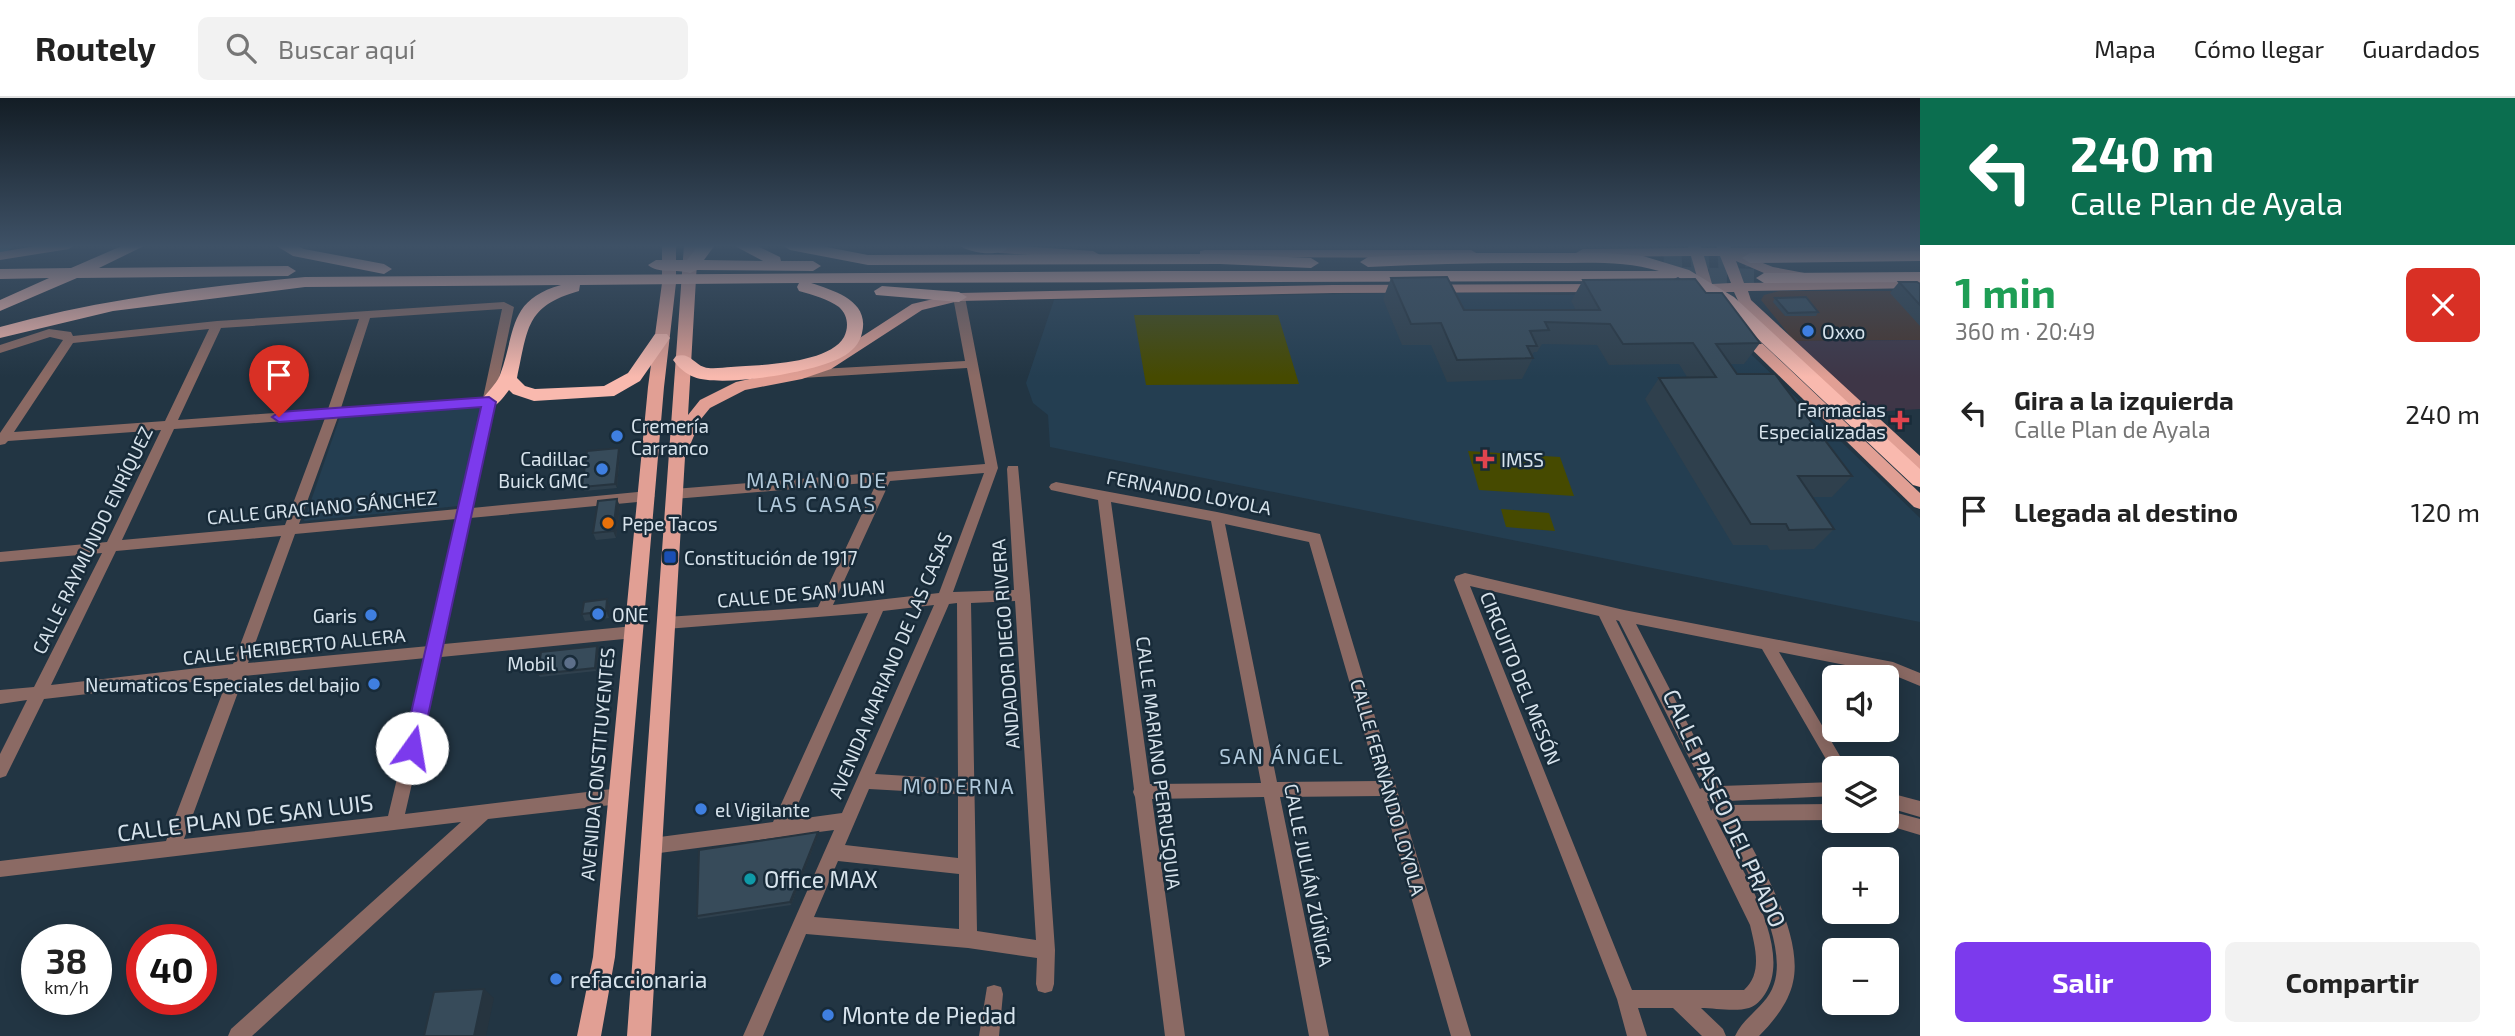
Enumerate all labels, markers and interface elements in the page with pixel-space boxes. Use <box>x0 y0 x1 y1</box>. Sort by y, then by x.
search box <box>198 17 688 80</box>
text: Routely <box>35 28 156 68</box>
icon: search <box>222 29 260 67</box>
text: Buscar aquí <box>278 33 415 64</box>
text: Mapa <box>2094 34 2156 63</box>
text: Cómo llegar <box>2194 34 2324 63</box>
text: Guardados <box>2362 34 2480 63</box>
text: 240 m <box>2070 123 2214 182</box>
icon: left <box>1955 126 2046 217</box>
text: Calle Plan de Ayala <box>2070 183 2343 221</box>
text: 1 min <box>1955 266 2056 316</box>
button: close <box>2406 268 2480 342</box>
text: 360 m · 20:49 <box>1955 317 2095 345</box>
place label: Oxxo <box>1822 320 1865 343</box>
marker: Oxxo <box>1800 323 1816 339</box>
pin <box>249 345 309 417</box>
icon: arrive <box>260 356 298 394</box>
text: Gira a la izquierda <box>2014 384 2234 415</box>
icon: left <box>1955 394 1993 432</box>
place label: Farmacias Especializadas <box>1759 398 1886 443</box>
text: 240 m <box>2405 398 2480 429</box>
marker: Farmacias Especializadas <box>1892 412 1908 428</box>
place label: Cremería Carranco <box>631 414 709 459</box>
text: Calle Plan de Ayala <box>2014 415 2211 443</box>
street label: CALLE RAYMUNDO ENRÍQUEZ <box>27 423 157 657</box>
marker: Cremería Carranco <box>609 428 625 444</box>
place label: Cadillac Buick GMC <box>498 447 588 492</box>
place label: IMSS <box>1501 448 1544 471</box>
marker: IMSS <box>1475 449 1495 469</box>
marker: Cadillac Buick GMC <box>594 461 610 477</box>
street label: FERNANDO LOYOLA <box>1105 465 1274 519</box>
district label: MARIANO DE LAS CASAS <box>746 467 888 516</box>
street label: CALLE GRACIANO SÁNCHEZ <box>206 485 438 529</box>
icon: arrive <box>1955 492 1993 530</box>
text: Llegada al destino <box>2014 496 2238 527</box>
text: 120 m <box>2411 496 2480 527</box>
place label: Pepe Tacos <box>622 512 718 535</box>
marker: Pepe Tacos <box>600 515 616 531</box>
street label: AVENIDA MARIANO DE LAS CASAS <box>823 528 957 802</box>
street label: ANDADOR DIEGO RIVERA <box>986 538 1024 750</box>
place label: Constitución de 1917 <box>684 546 858 569</box>
marker: Constitución de 1917 <box>662 549 678 565</box>
street label: CALLE DE SAN JUAN <box>716 574 886 612</box>
street label: CIRCUITO DEL MESÓN <box>1476 588 1566 768</box>
place label: ONE <box>612 603 649 626</box>
place label: Garis <box>313 604 357 627</box>
marker: ONE <box>590 606 606 622</box>
marker: Garis <box>363 607 379 623</box>
street label: CALLE HERIBERTO ALLERA <box>181 623 407 669</box>
street label: CALLE MARIANO PERRUSQUIA <box>1132 635 1186 891</box>
street label: AVENIDA CONSTITUYENTES <box>575 646 619 882</box>
place label: Mobil <box>507 652 556 675</box>
marker: Mobil <box>562 655 578 671</box>
map controls <box>1822 665 1899 1015</box>
button: sound <box>1822 665 1899 742</box>
place label: Neumaticos Especiales del bajio <box>85 673 360 696</box>
marker: Neumaticos Especiales del bajio <box>366 676 382 692</box>
street label: CALLE FERNANDO LOYOLA <box>1346 676 1430 898</box>
street label: CALLE PASEO DEL PRADO <box>1657 684 1793 932</box>
position arrow <box>375 711 449 785</box>
district label: SAN ÁNGEL <box>1219 743 1345 768</box>
button: layers <box>1822 756 1899 833</box>
district label: MODERNA <box>903 773 1016 798</box>
street label: CALLE JULIÁN ZÚÑIGA <box>1280 782 1338 968</box>
street label: CALLE PLAN DE SAN LUIS <box>115 787 375 847</box>
place label: el Vigilante <box>715 798 810 821</box>
marker: el Vigilante <box>693 801 709 817</box>
button: + <box>1822 847 1899 924</box>
place label: Office MAX <box>764 865 878 893</box>
marker: Office MAX <box>742 871 758 887</box>
speed limit sign: 40 <box>126 924 217 1015</box>
button: − <box>1822 938 1899 1015</box>
text: 38 <box>46 939 87 981</box>
button: Salir <box>1955 942 2211 1022</box>
button: Compartir <box>2225 942 2480 1022</box>
place label: refaccionaria <box>570 965 707 993</box>
marker: refaccionaria <box>548 971 564 987</box>
text: km/h <box>44 976 89 998</box>
place label: Monte de Piedad <box>842 1001 1016 1029</box>
marker: Monte de Piedad <box>820 1007 836 1023</box>

